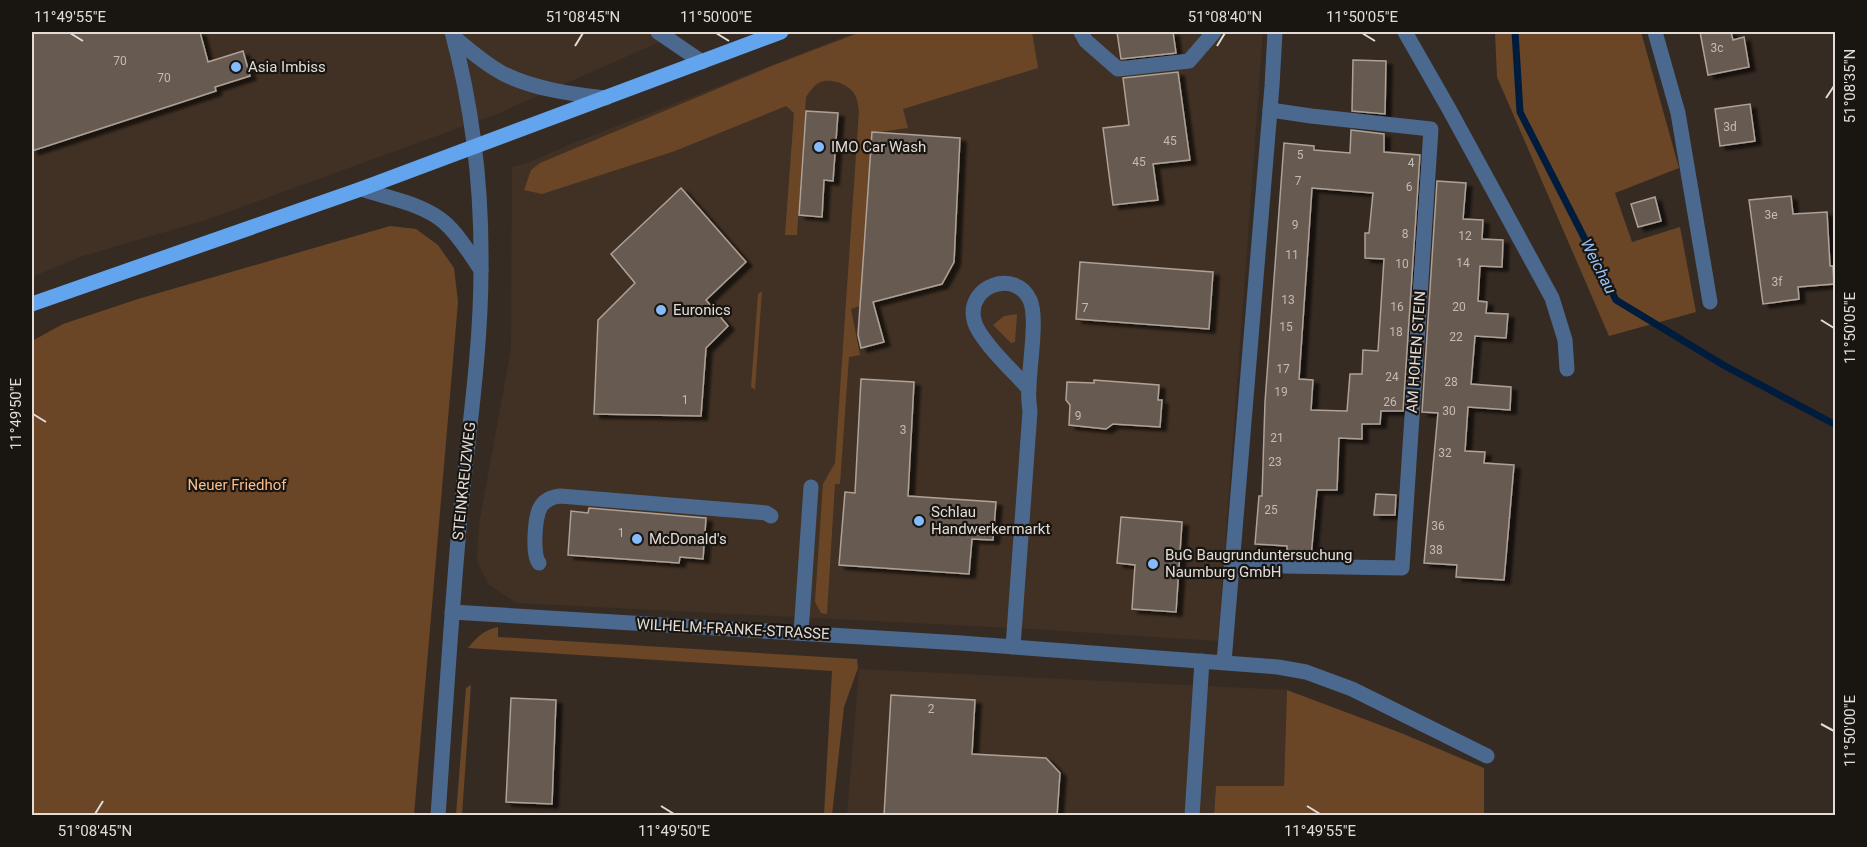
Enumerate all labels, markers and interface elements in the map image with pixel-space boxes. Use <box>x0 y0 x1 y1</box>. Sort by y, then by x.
text: 11°49'55"E <box>34 8 107 26</box>
text: 51°08'45"N <box>546 8 620 26</box>
text: 11°50'00"E <box>680 8 753 26</box>
text: 51°08'40"N <box>1188 8 1262 26</box>
text: 11°50'05"E <box>1326 8 1399 26</box>
house number: 3c <box>1710 41 1724 55</box>
text: 51°08'35"N <box>1841 49 1859 123</box>
house number: 70 <box>113 54 127 68</box>
place label: Asia Imbiss <box>248 58 326 76</box>
marker: Asia Imbiss <box>229 60 243 74</box>
house number: 70 <box>157 71 171 85</box>
house number: 3d <box>1723 120 1737 134</box>
house number: 45 <box>1163 134 1177 148</box>
place label: IMO Car Wash <box>831 138 926 156</box>
marker: IMO Car Wash <box>812 140 826 154</box>
house number: 5 <box>1297 148 1304 162</box>
house number: 45 <box>1132 155 1146 169</box>
house number: 4 <box>1408 156 1415 170</box>
house number: 7 <box>1295 174 1302 188</box>
house number: 6 <box>1406 180 1413 194</box>
house number: 3e <box>1764 208 1778 222</box>
house number: 9 <box>1292 218 1298 232</box>
house number: 8 <box>1402 227 1409 241</box>
house number: 12 <box>1458 229 1472 243</box>
water label: Weichau <box>1577 236 1621 297</box>
house number: 11 <box>1285 248 1299 262</box>
house number: 14 <box>1456 256 1470 270</box>
house number: 10 <box>1395 257 1409 271</box>
house number: 3f <box>1772 275 1783 289</box>
street label: AM HOHEN STEIN <box>1403 290 1429 414</box>
text: 11°50'05"E <box>1841 291 1859 364</box>
house number: 13 <box>1281 293 1295 307</box>
house number: 16 <box>1390 300 1404 314</box>
house number: 20 <box>1452 300 1466 314</box>
place label: Euronics <box>673 301 731 319</box>
house number: 7 <box>1082 301 1089 315</box>
marker: Euronics <box>654 303 668 317</box>
house number: 15 <box>1279 320 1293 334</box>
house number: 18 <box>1389 325 1403 339</box>
house number: 22 <box>1449 330 1463 344</box>
house number: 17 <box>1276 362 1290 376</box>
house number: 24 <box>1385 370 1399 384</box>
house number: 28 <box>1444 375 1458 389</box>
text: 11°49'50"E <box>7 377 25 450</box>
house number: 19 <box>1274 385 1288 399</box>
house number: 1 <box>682 393 688 407</box>
house number: 26 <box>1383 395 1397 409</box>
house number: 30 <box>1442 404 1456 418</box>
house number: 9 <box>1075 409 1081 423</box>
street label: STEINKREUZWEG <box>449 421 479 541</box>
house number: 3 <box>900 423 906 437</box>
house number: 21 <box>1270 431 1284 445</box>
house number: 32 <box>1438 446 1452 460</box>
house number: 23 <box>1268 455 1282 469</box>
park label: Neuer Friedhof <box>188 476 287 494</box>
place label: Schlau Handwerkermarkt <box>931 503 1050 538</box>
house number: 25 <box>1264 503 1278 517</box>
marker: Schlau Handwerkermarkt <box>912 514 926 528</box>
house number: 36 <box>1431 519 1445 533</box>
house number: 1 <box>618 526 624 540</box>
place label: McDonald's <box>649 530 727 548</box>
marker: McDonald's <box>630 532 644 546</box>
house number: 38 <box>1429 543 1443 557</box>
place label: BuG Baugrunduntersuchung Naumburg GmbH <box>1165 546 1352 581</box>
marker: BuG Baugrunduntersuchung Naumburg GmbH <box>1146 557 1160 571</box>
street label: WILHELM-FRANKE-STRASSE <box>636 615 830 643</box>
text: 11°50'00"E <box>1841 694 1859 767</box>
house number: 2 <box>928 702 935 716</box>
text: 51°08'45"N <box>58 822 132 840</box>
text: 11°49'50"E <box>638 822 711 840</box>
text: 11°49'55"E <box>1284 822 1357 840</box>

